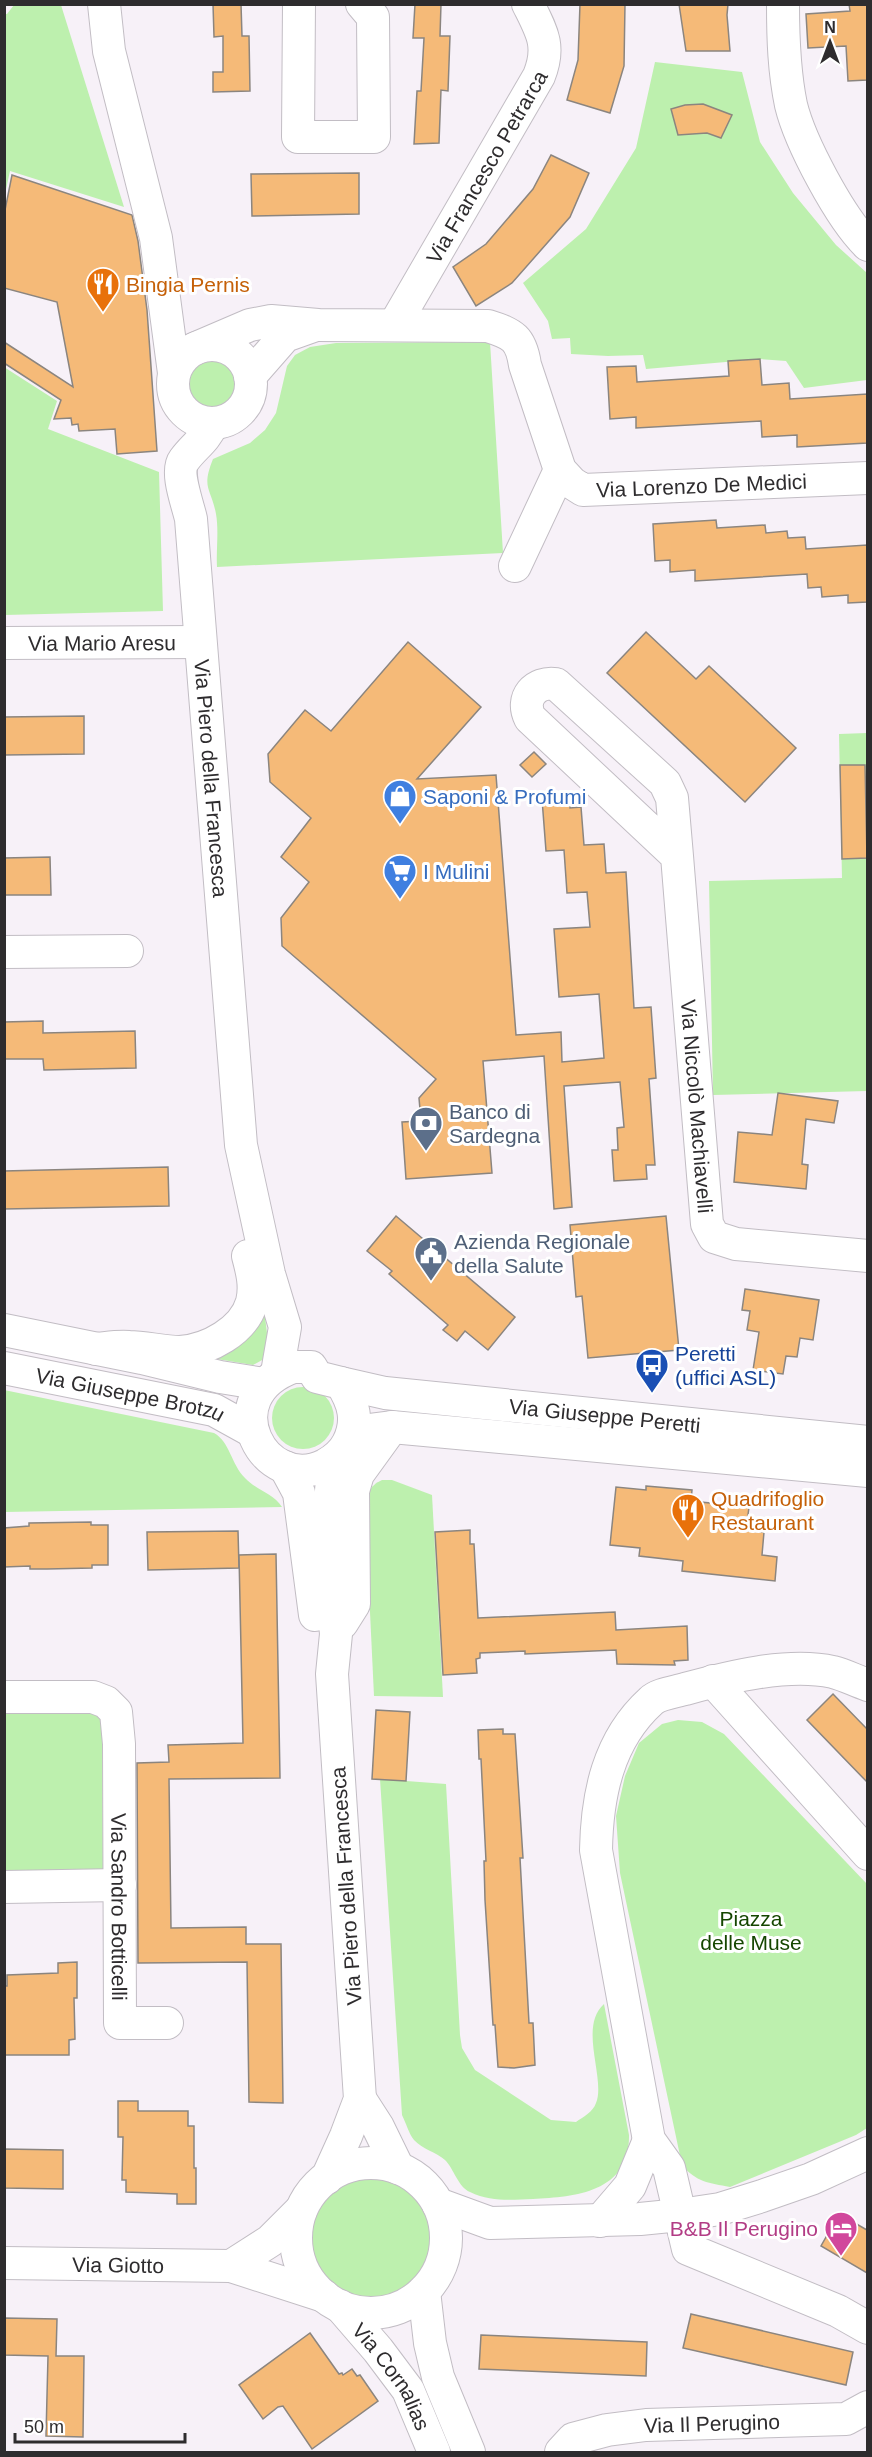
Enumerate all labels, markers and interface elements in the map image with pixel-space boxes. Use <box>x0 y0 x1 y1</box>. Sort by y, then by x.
north arrow <box>800 12 860 72</box>
text: N <box>824 19 836 36</box>
street label: Via Francesco Petrarca <box>421 66 552 267</box>
restaurant icon: Bingia Pernis <box>85 266 121 313</box>
place label: Bingia Pernis <box>126 273 250 296</box>
street label: Via Lorenzo De Medici <box>596 469 807 501</box>
street label: Via Mario Aresu <box>28 631 176 654</box>
street label: Via Piero della Francesca <box>191 658 233 899</box>
shop icon: Saponi & Profumi <box>382 778 418 825</box>
place label: Saponi & Profumi <box>423 785 586 808</box>
supermarket icon: I Mulini <box>382 853 418 900</box>
place label: I Mulini <box>423 860 490 883</box>
street label: Via Niccolò Machiavelli <box>677 998 718 1214</box>
place label: Banco di Sardegna <box>449 1100 540 1147</box>
bank icon: Banco di Sardegna <box>408 1105 444 1152</box>
place label: Azienda Regionale della Salute <box>454 1230 630 1277</box>
public building icon: Azienda Regionale della Salute <box>413 1235 449 1282</box>
place label: Peretti (uffici ASL) <box>675 1342 776 1389</box>
bus stop icon: Peretti (uffici ASL) <box>634 1347 670 1394</box>
street label: Via Giuseppe Brotzu <box>34 1363 229 1425</box>
street label: Via Giuseppe Peretti <box>508 1394 702 1436</box>
place label: Quadrifoglio Restaurant <box>711 1487 824 1534</box>
restaurant icon: Quadrifoglio Restaurant <box>670 1492 706 1539</box>
street label: Via Piero della Francesca <box>326 1766 366 2006</box>
street label: Via Sandro Botticelli <box>108 1813 131 2001</box>
park label: Piazza delle Muse <box>700 1907 802 1954</box>
hotel icon: B&B Il Perugino <box>823 2210 859 2257</box>
place label: B&B Il Perugino <box>670 2217 818 2240</box>
street label: Via Giotto <box>72 2252 164 2277</box>
street label: Via Cornalias <box>348 2318 435 2433</box>
scale bar <box>15 2406 184 2444</box>
street label: Via Il Perugino <box>643 2409 780 2437</box>
text: 50 m <box>24 2417 64 2437</box>

